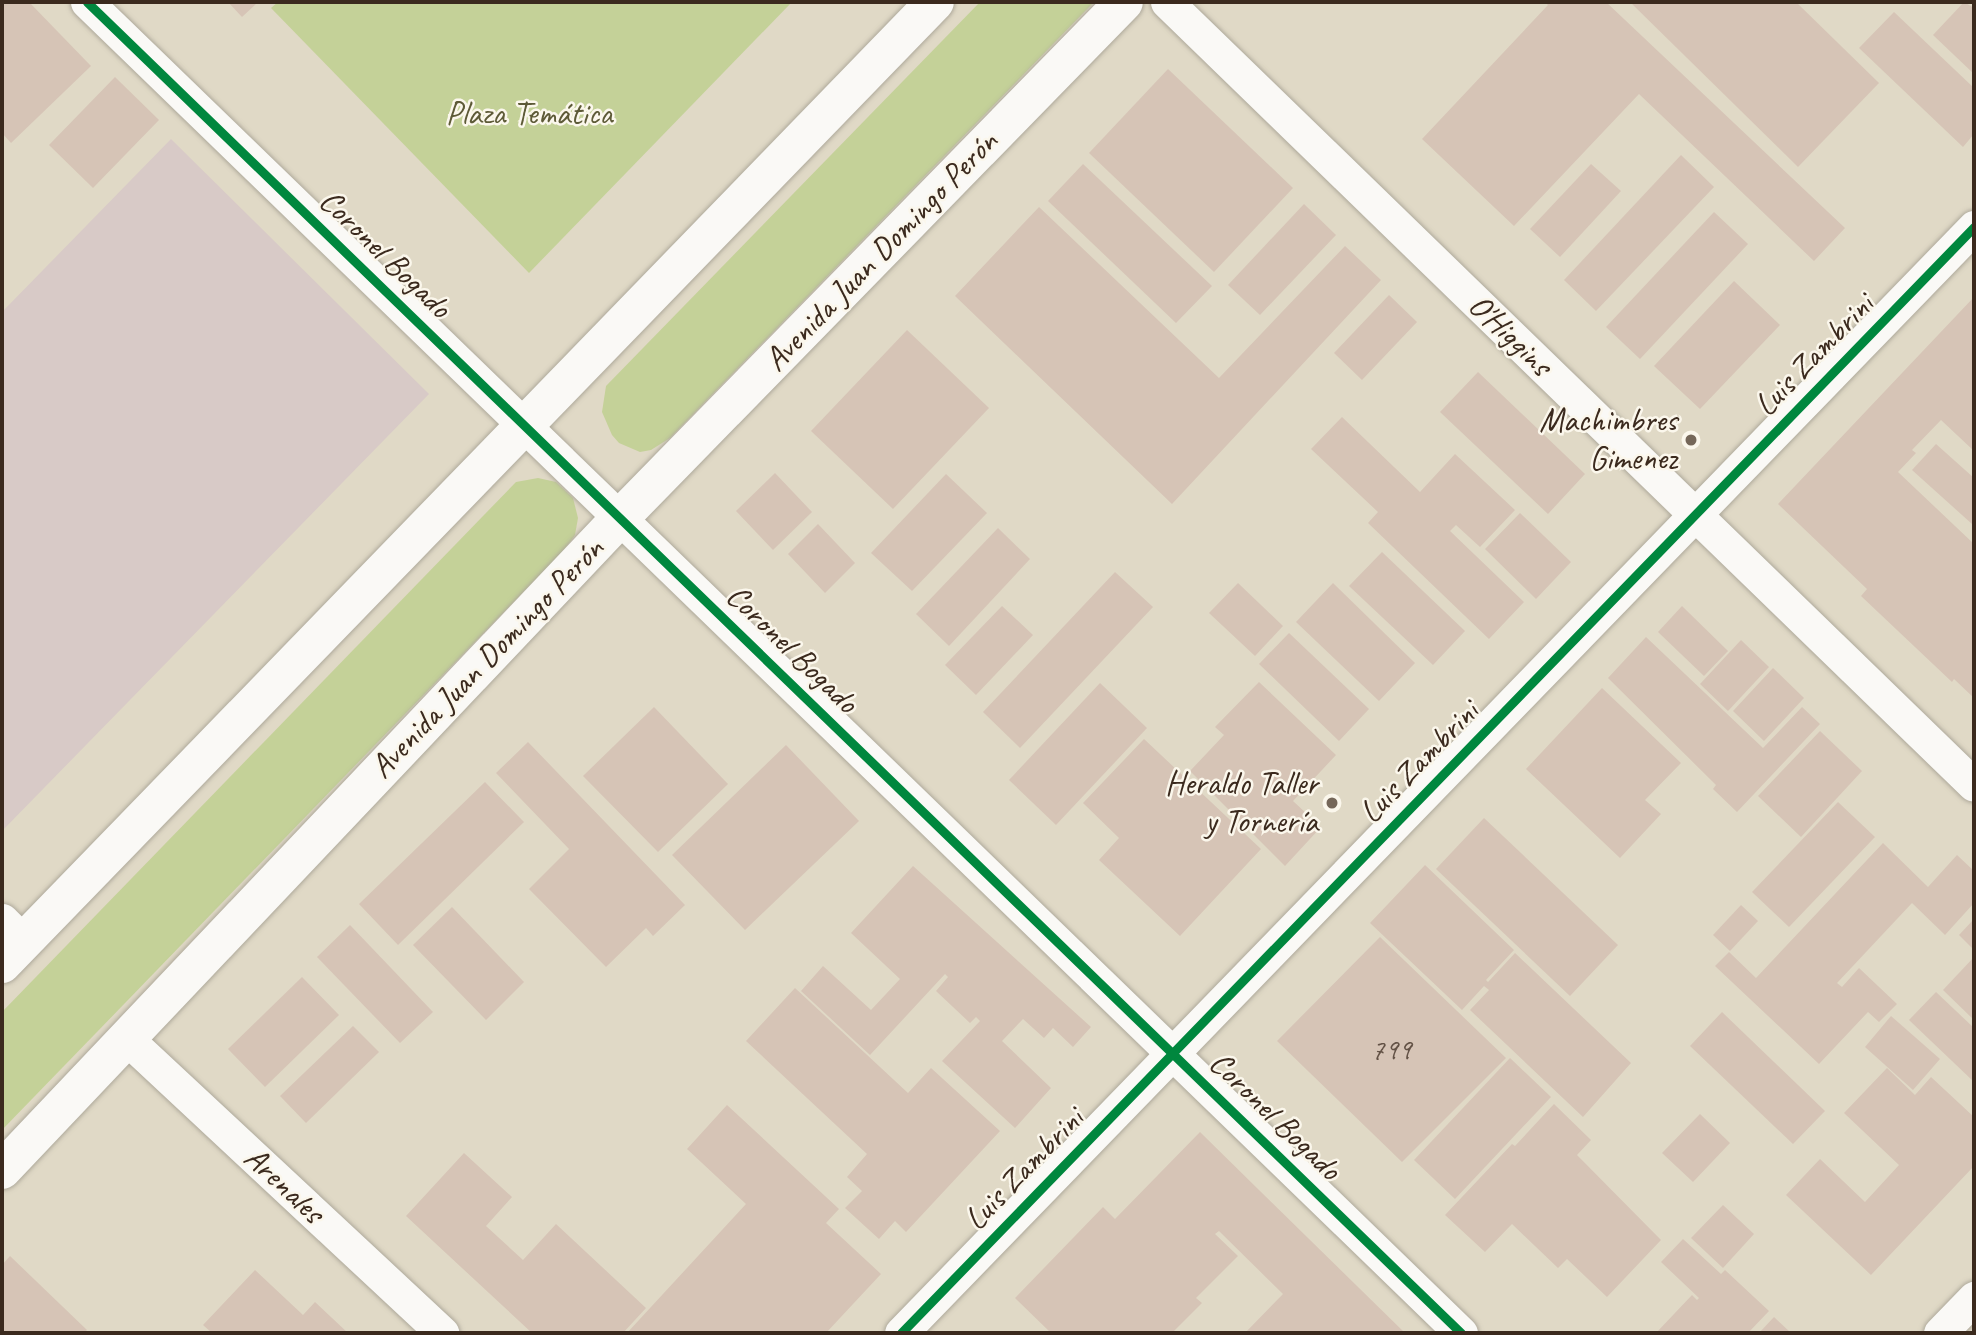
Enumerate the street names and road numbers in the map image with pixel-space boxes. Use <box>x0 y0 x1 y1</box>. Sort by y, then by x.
street label: Avenida Juan Domingo Perón <box>757 123 1005 379</box>
street label: Coronel Bogado <box>311 181 459 327</box>
street label: O'Higgins <box>1460 286 1560 384</box>
street label: Luis Zambrini <box>1747 286 1881 424</box>
street label: Avenida Juan Domingo Perón <box>363 530 611 786</box>
street label: Coronel Bogado <box>718 576 866 722</box>
street label: Luis Zambrini <box>1352 693 1486 831</box>
street label: Coronel Bogado <box>1201 1043 1349 1189</box>
street label: Luis Zambrini <box>957 1100 1091 1238</box>
street label: Arenales <box>236 1138 332 1232</box>

